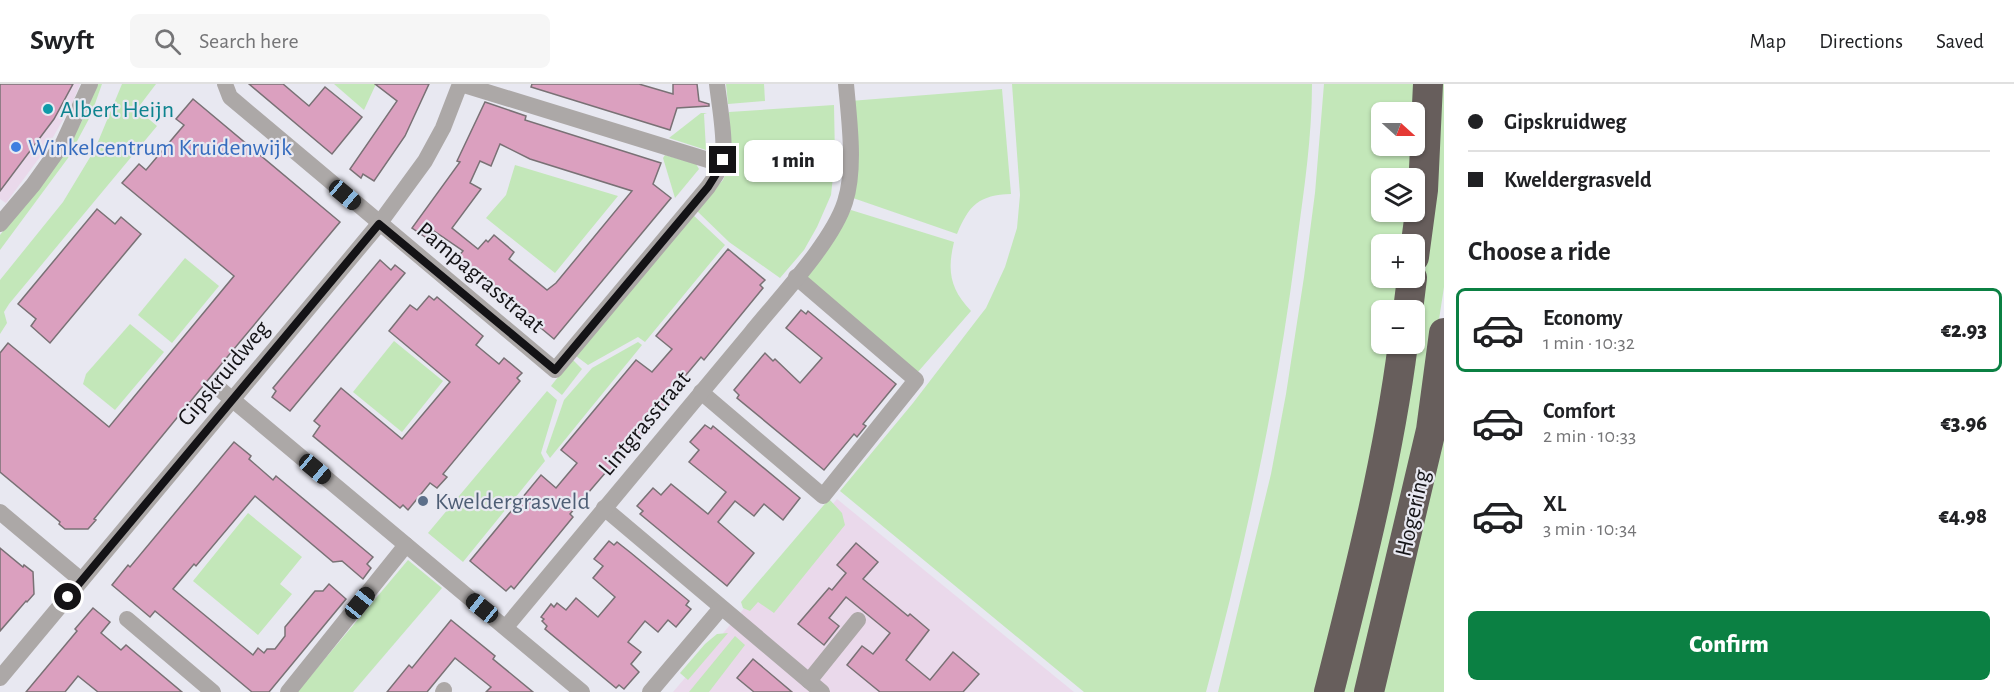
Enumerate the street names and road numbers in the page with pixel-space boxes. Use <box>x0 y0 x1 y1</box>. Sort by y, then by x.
street label: Pampagrasstraat <box>412 218 549 338</box>
street label: Gipskruidweg <box>173 316 275 431</box>
street label: Lintgrasstraat <box>594 366 695 481</box>
street label: Hogering <box>1391 467 1435 559</box>

